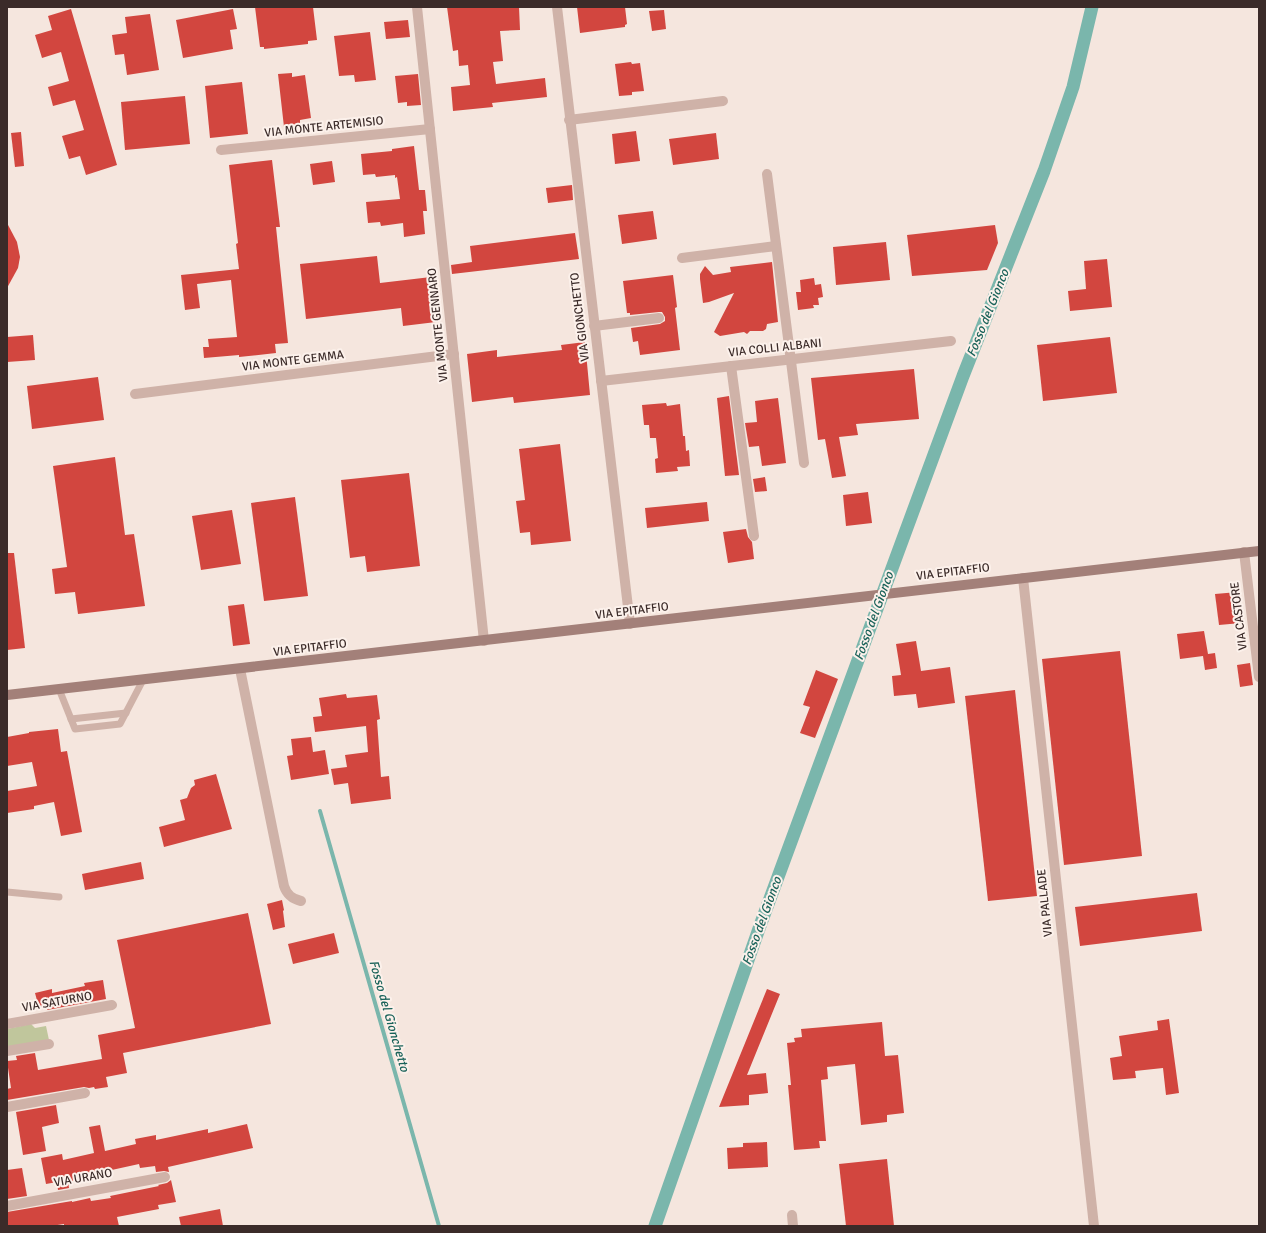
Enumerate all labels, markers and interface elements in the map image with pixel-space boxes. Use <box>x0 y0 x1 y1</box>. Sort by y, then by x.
street label: VIA MONTE ARTEMISIO <box>264 113 384 141</box>
water label: Fosso del Gionco <box>963 266 1013 359</box>
street label: VIA MONTE GENNARO <box>425 267 451 383</box>
street label: VIA GIONCHETTO <box>567 272 593 362</box>
street label: VIA COLLI ALBANI <box>728 336 822 360</box>
street label: VIA MONTE GEMMA <box>241 347 346 375</box>
street label: VIA EPITAFFIO <box>915 560 991 584</box>
water label: Fosso del Gionco <box>851 569 898 662</box>
street label: VIA CASTORE <box>1227 581 1251 651</box>
street label: VIA EPITAFFIO <box>594 599 670 623</box>
street label: VIA EPITAFFIO <box>272 636 348 660</box>
street label: VIA PALLADE <box>1034 868 1056 938</box>
water label: Fosso del Gionco <box>739 874 786 967</box>
water label: Fosso del Gionchetto <box>365 958 413 1075</box>
street label: VIA SATURNO <box>21 988 93 1016</box>
street label: VIA URANO <box>53 1165 113 1191</box>

